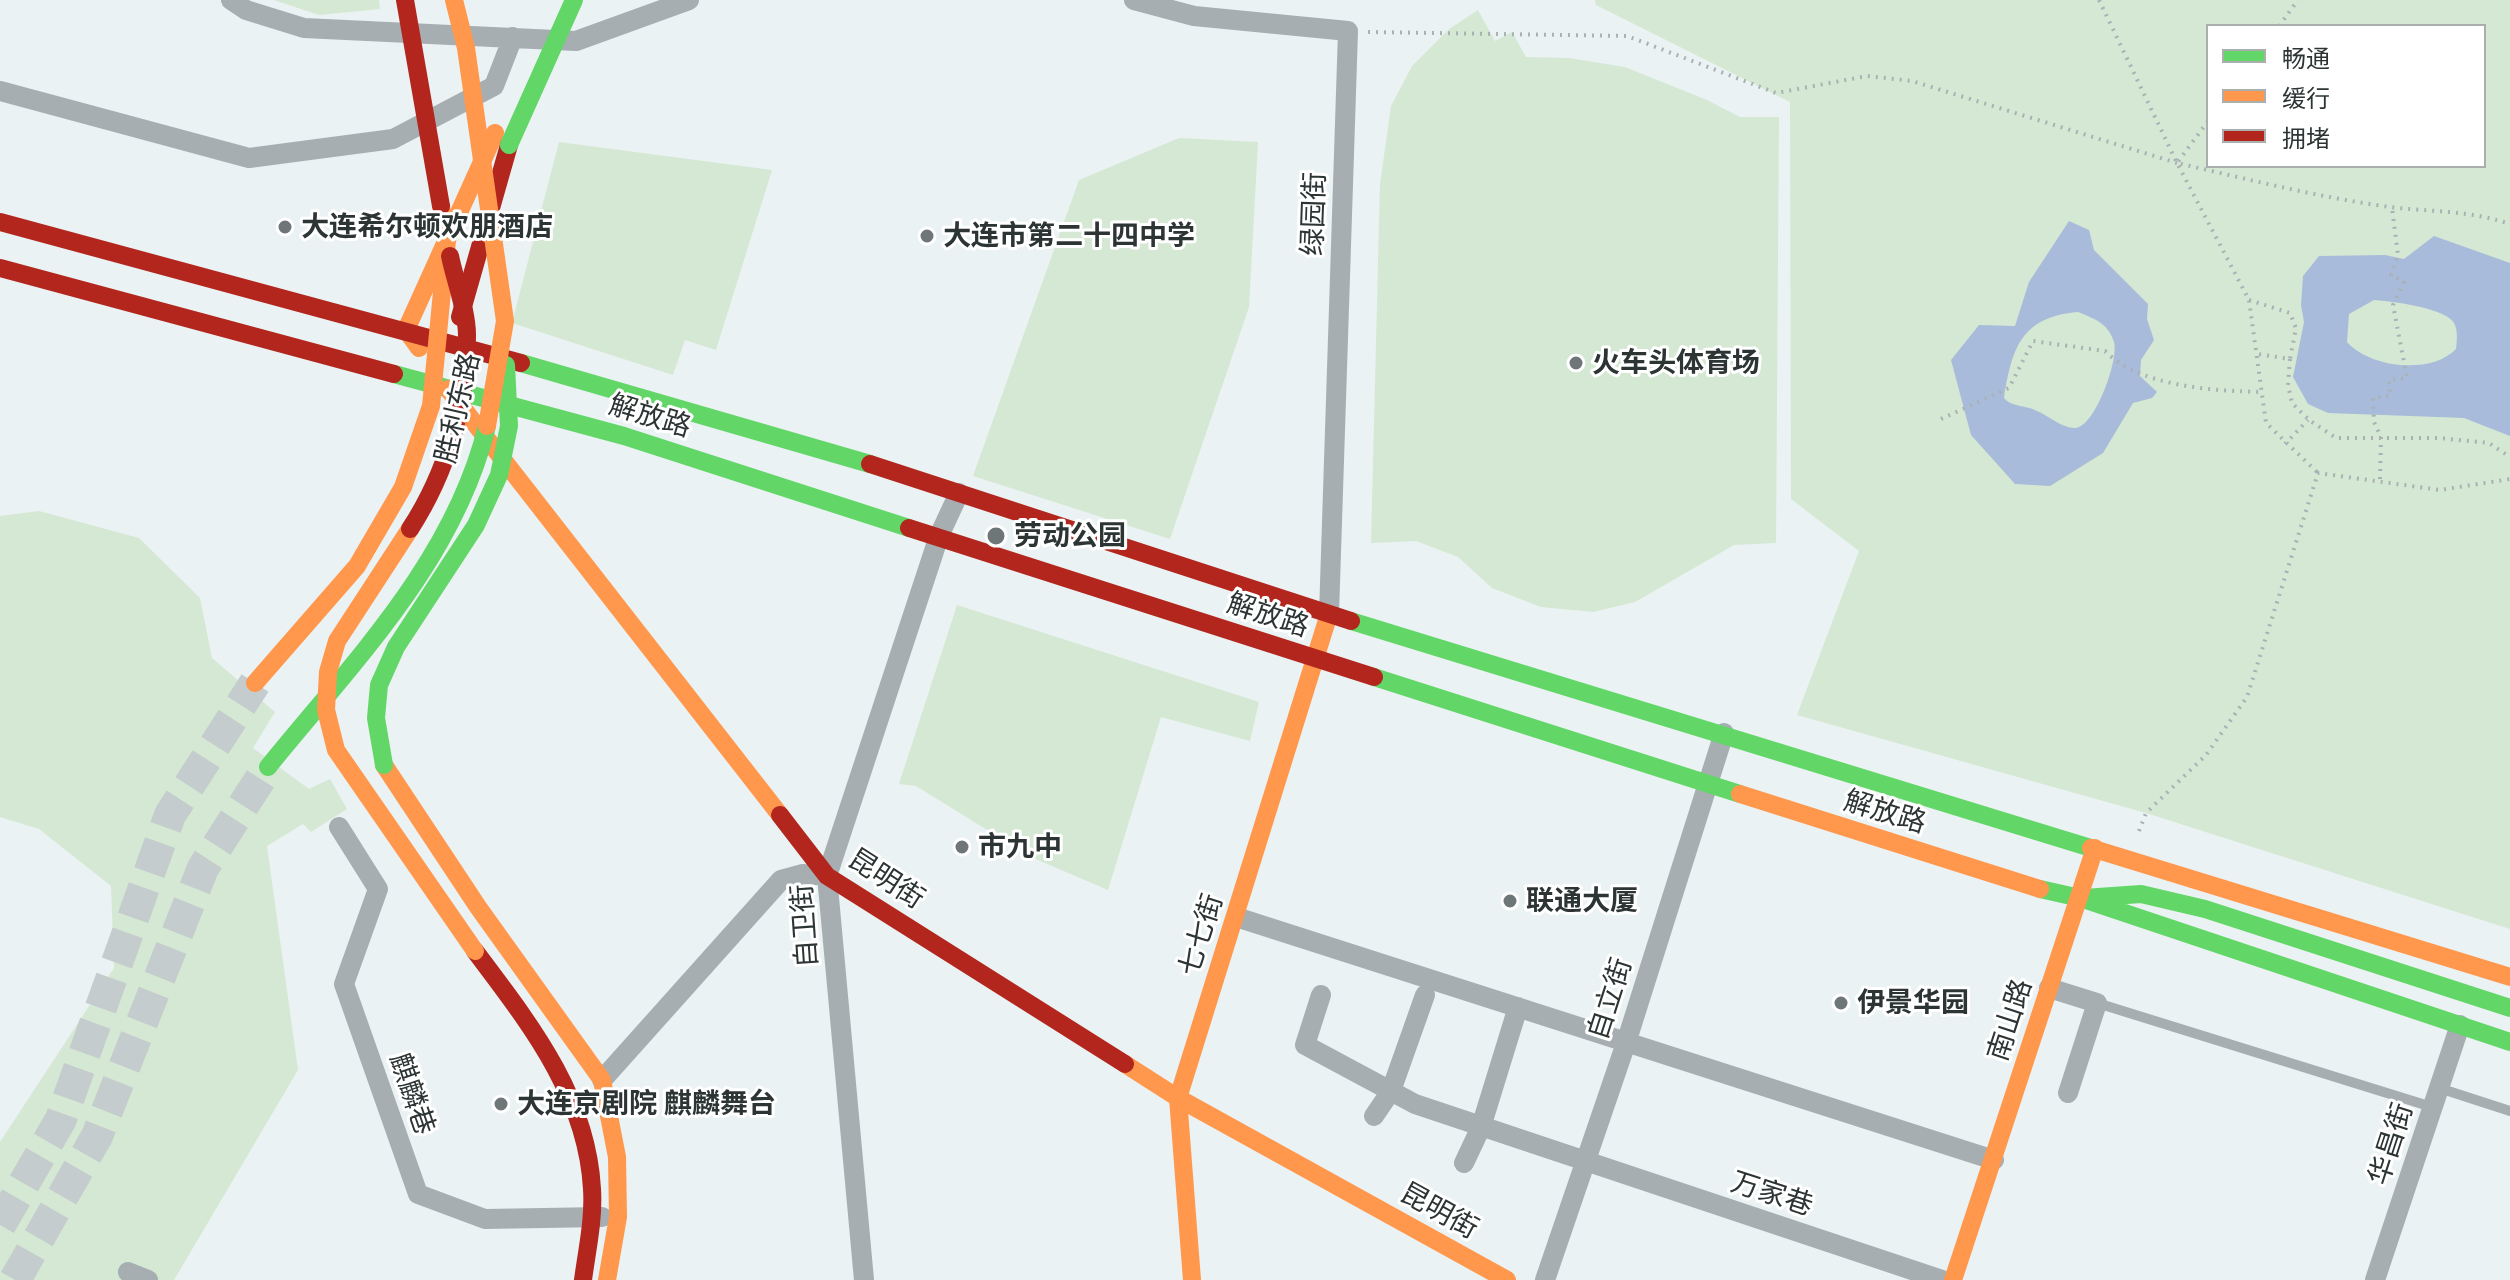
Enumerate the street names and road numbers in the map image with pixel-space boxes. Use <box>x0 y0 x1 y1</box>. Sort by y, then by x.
street label: 绿园街 <box>1296 171 1332 257</box>
street label: 胜利东路 <box>429 350 487 466</box>
street label: 解放路 <box>605 388 695 444</box>
street label: 解放路 <box>1223 586 1313 644</box>
street label: 解放路 <box>1840 784 1930 840</box>
street label: 昆明街 <box>842 842 930 916</box>
street label: 自卫街 <box>785 883 825 969</box>
street label: 七七街 <box>1172 890 1230 980</box>
street label: 自立街 <box>1581 954 1639 1044</box>
street label: 南山路 <box>1981 975 2039 1065</box>
street label: 麒麟巷 <box>382 1049 442 1139</box>
street label: 华昌街 <box>2362 1099 2420 1189</box>
street label: 万家巷 <box>1727 1165 1817 1223</box>
street label: 昆明街 <box>1394 1176 1484 1246</box>

